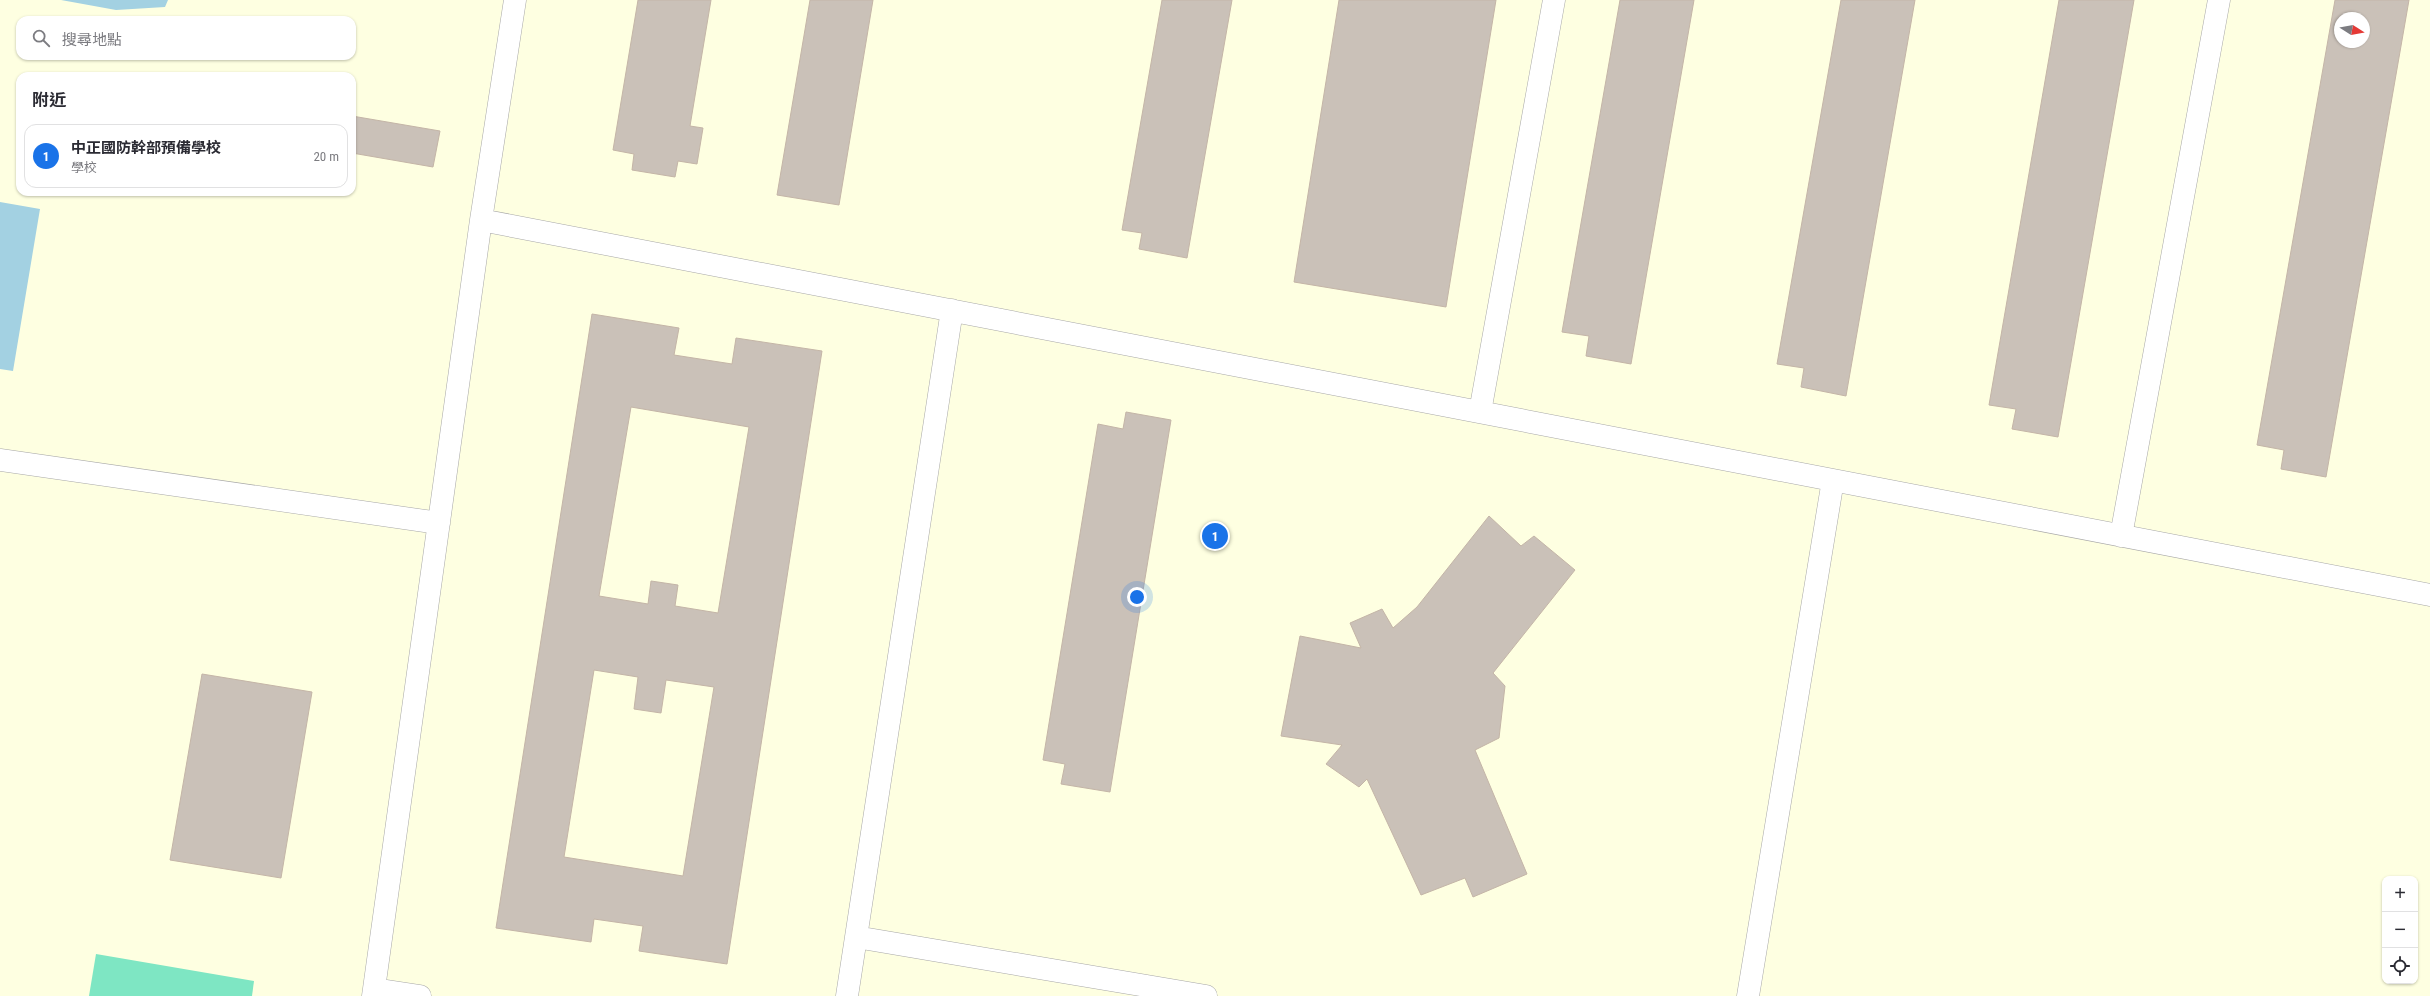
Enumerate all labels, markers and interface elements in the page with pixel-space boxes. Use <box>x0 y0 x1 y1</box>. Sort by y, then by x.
north arrow <box>2334 12 2370 48</box>
search box <box>16 16 356 60</box>
icon: search <box>30 27 52 49</box>
text: 搜尋地點 <box>62 31 122 49</box>
text: 附近 <box>32 90 66 110</box>
text: 中正國防幹部預備學校 <box>71 139 221 157</box>
text: 1 <box>43 149 49 164</box>
text: 20 m <box>313 149 339 164</box>
text: 學校 <box>71 160 97 175</box>
pin: 1 <box>1202 521 1228 551</box>
your location <box>1127 587 1147 607</box>
map controls <box>2382 876 2418 984</box>
button: + <box>2382 876 2418 912</box>
button: − <box>2382 912 2418 948</box>
button: locate <box>2382 948 2418 984</box>

